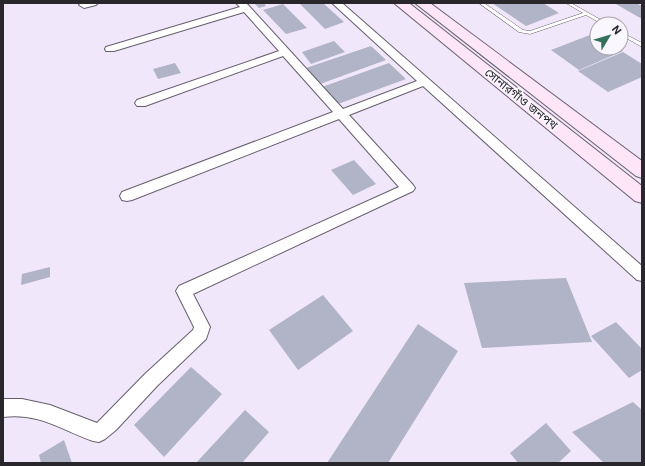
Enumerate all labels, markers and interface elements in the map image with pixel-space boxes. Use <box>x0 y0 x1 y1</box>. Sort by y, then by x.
north arrow <box>589 16 629 56</box>
text: N <box>609 23 624 37</box>
street label: সোনারগাঁও জনপথ <box>482 65 561 133</box>

